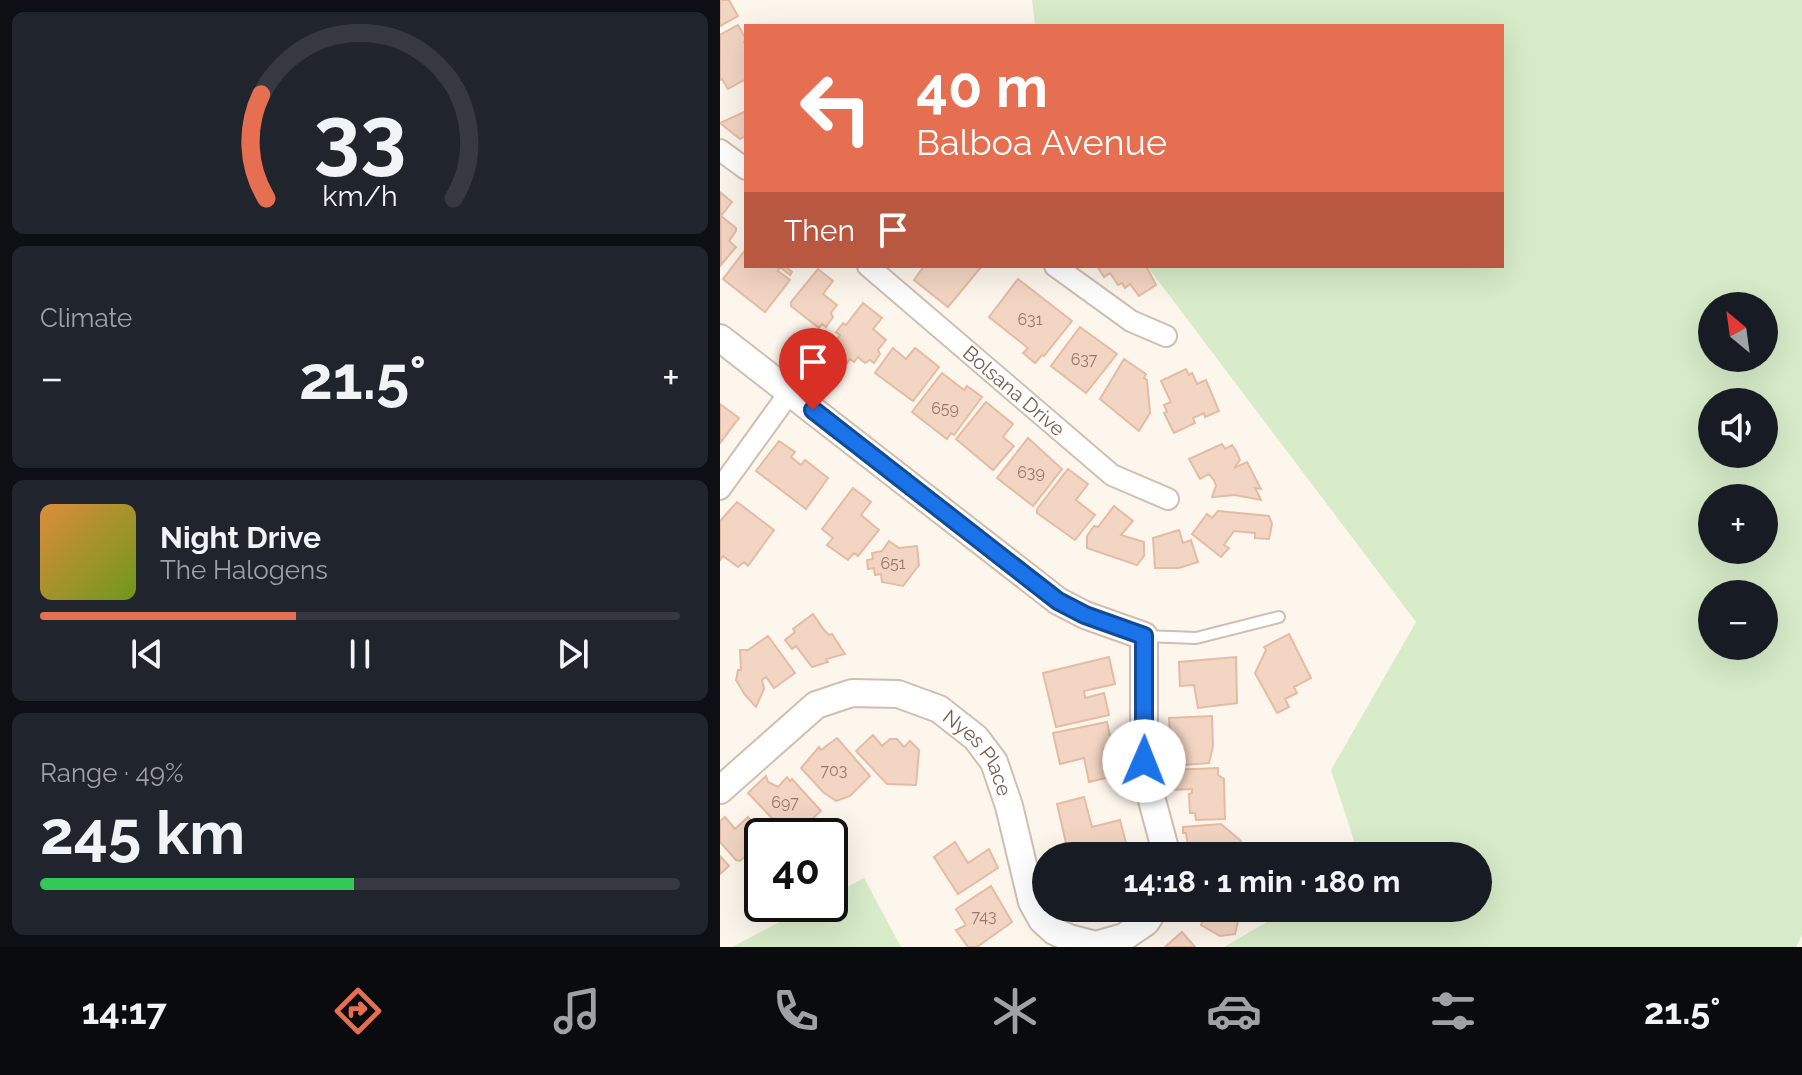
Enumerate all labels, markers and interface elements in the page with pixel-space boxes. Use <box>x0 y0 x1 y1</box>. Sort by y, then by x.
text: 40 m <box>916 54 1048 120</box>
icon: left <box>784 56 888 160</box>
text: 33 <box>314 86 406 183</box>
text: Balboa Avenue <box>916 121 1167 163</box>
text: km/h <box>322 179 398 213</box>
icon: arrive <box>871 208 915 252</box>
text: Then <box>784 213 855 248</box>
north arrow <box>1698 292 1778 372</box>
map controls <box>1698 292 1778 660</box>
text: Climate <box>40 303 132 333</box>
house number: 631 <box>1017 310 1043 329</box>
pin <box>779 328 847 410</box>
icon: arrive <box>791 340 835 384</box>
street label: Bolsana Drive <box>958 341 1070 441</box>
text: 21.5° <box>299 343 426 413</box>
house number: 637 <box>1071 350 1098 369</box>
text: − <box>40 352 64 403</box>
text: + <box>662 352 680 403</box>
button: sound <box>1698 388 1778 468</box>
house number: 659 <box>931 399 959 418</box>
house number: 639 <box>1017 463 1045 482</box>
button: + <box>1698 484 1778 564</box>
text: Night Drive <box>160 520 321 555</box>
house number: 651 <box>880 554 906 573</box>
text: The Halogens <box>160 555 328 585</box>
button: − <box>1698 580 1778 660</box>
icon: previous <box>125 632 169 676</box>
icon: pause <box>338 632 382 676</box>
icon: next <box>551 632 595 676</box>
street label: Nyes Place <box>938 705 1017 799</box>
position arrow <box>1102 719 1186 803</box>
text: Range · 49% <box>40 758 184 788</box>
house number: 703 <box>821 761 847 780</box>
house number: 697 <box>771 793 799 812</box>
text: 245 km <box>40 798 245 868</box>
speed limit sign: 40 <box>744 818 848 922</box>
text: 14:18 · 1 min · 180 m <box>1124 864 1400 899</box>
house number: 743 <box>971 907 997 926</box>
icon: directions <box>330 983 386 1039</box>
icon: music <box>549 983 605 1039</box>
icon: phone <box>768 983 824 1039</box>
icon: climate <box>987 983 1043 1039</box>
icon: car <box>1206 983 1262 1039</box>
icon: filters <box>1425 983 1481 1039</box>
text: 14:17 <box>82 990 167 1032</box>
text: 21.5° <box>1644 990 1720 1032</box>

